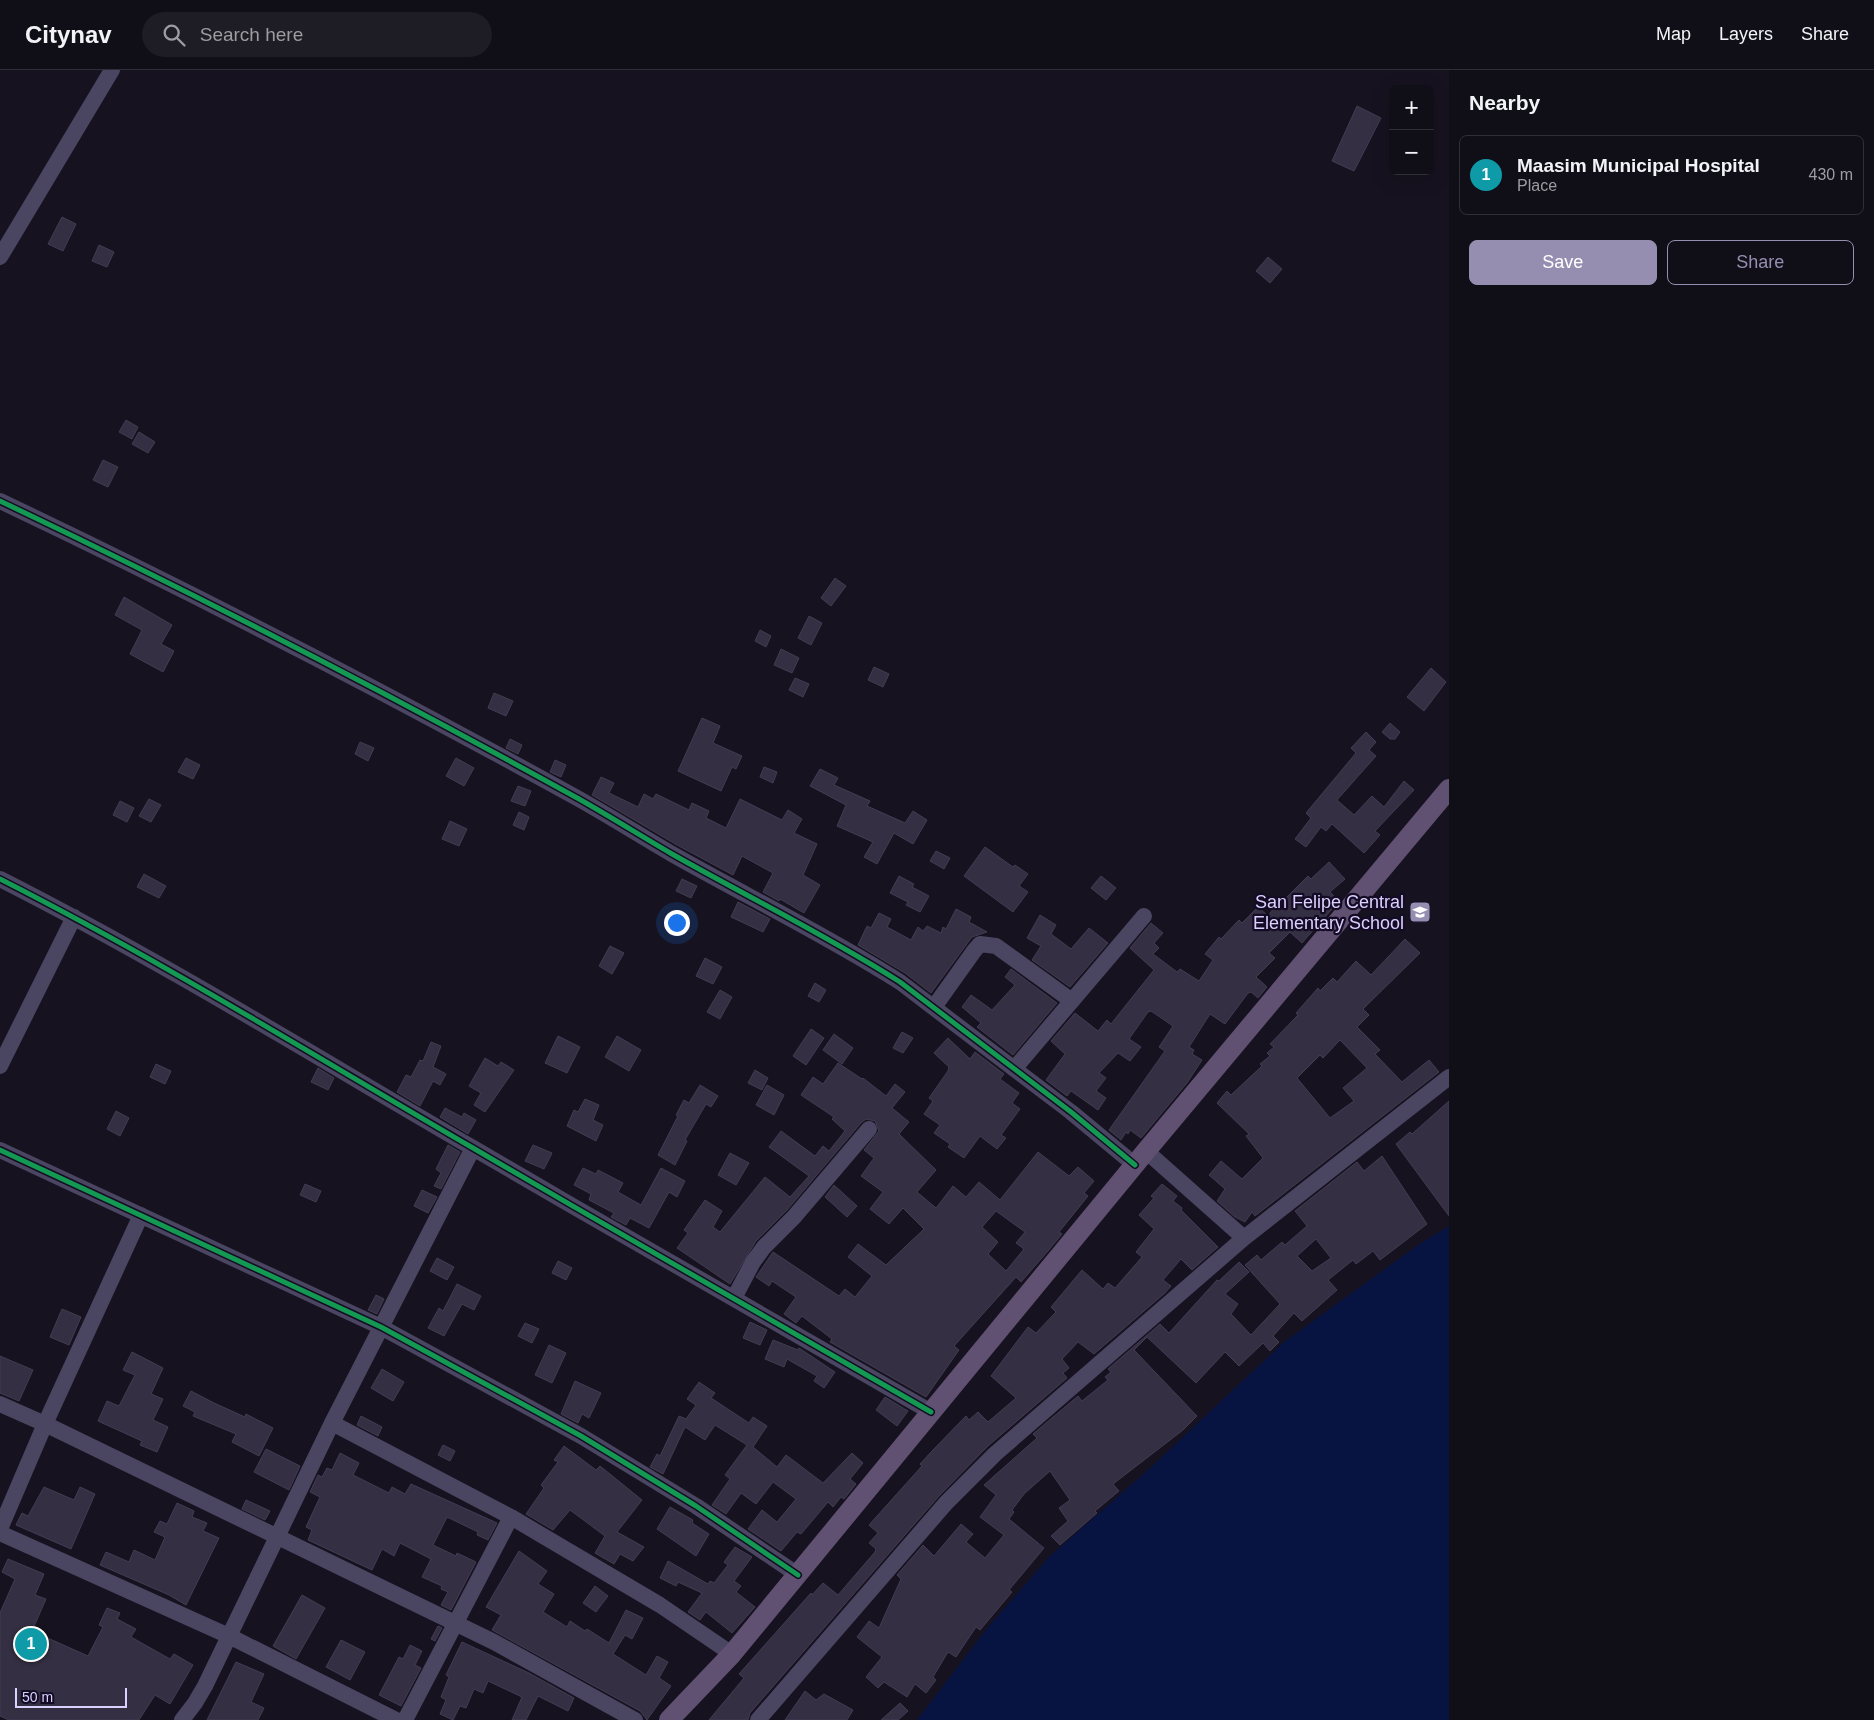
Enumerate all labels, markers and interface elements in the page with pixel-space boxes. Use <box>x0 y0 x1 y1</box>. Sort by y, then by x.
search box <box>142 12 492 57</box>
text: Citynav <box>25 21 112 48</box>
icon: search <box>160 21 188 49</box>
text: Search here <box>200 24 303 45</box>
text: Map <box>1656 24 1691 44</box>
text: Layers <box>1719 24 1773 44</box>
text: Share <box>1801 24 1849 44</box>
map controls <box>1389 85 1434 175</box>
button: + <box>1389 85 1434 130</box>
text: Nearby <box>1469 91 1540 114</box>
button: − <box>1389 130 1434 175</box>
text: Maasim Municipal Hospital <box>1517 155 1760 176</box>
text: 1 <box>1482 166 1490 183</box>
text: 430 m <box>1809 166 1853 183</box>
text: Place <box>1517 177 1557 194</box>
button: Save <box>1469 240 1657 285</box>
button: Share <box>1667 240 1854 285</box>
place label: San Felipe Central Elementary School <box>1253 892 1404 933</box>
school or university icon: San Felipe Central Elementary School <box>1408 900 1432 924</box>
your location <box>664 910 690 936</box>
pin: 1 <box>15 1625 47 1663</box>
scale bar <box>15 1685 128 1708</box>
text: 50 m <box>22 1689 53 1705</box>

